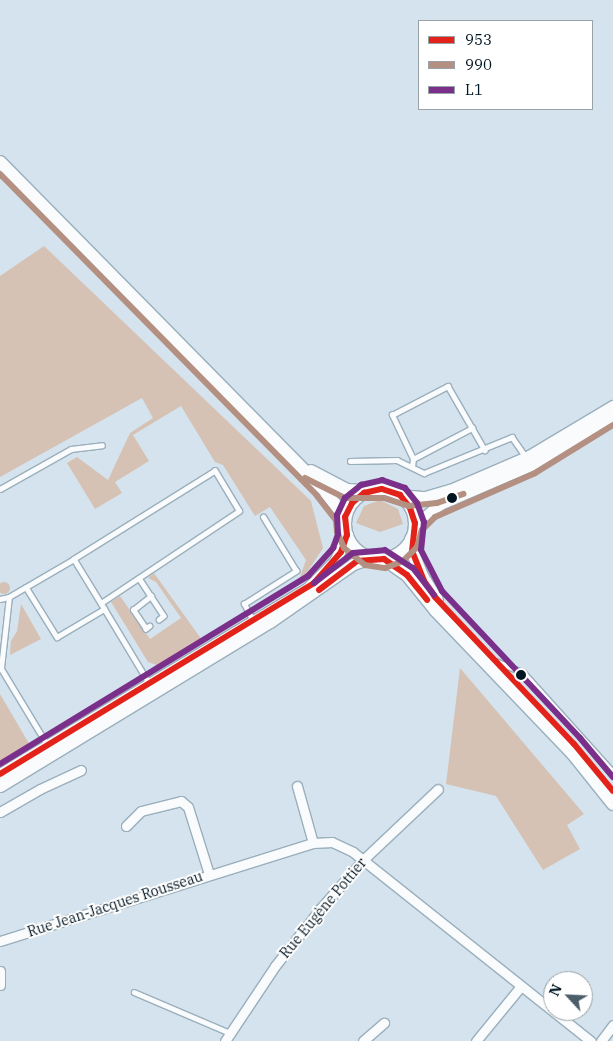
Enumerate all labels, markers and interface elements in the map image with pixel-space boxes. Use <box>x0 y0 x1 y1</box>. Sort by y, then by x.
legend <box>418 20 593 110</box>
text: 953 <box>465 30 492 49</box>
text: 990 <box>465 55 492 74</box>
text: L1 <box>465 80 483 99</box>
unlabelled marker <box>447 493 457 503</box>
unlabelled marker <box>516 670 526 680</box>
street label: Rue Eugène Pottier <box>276 855 370 961</box>
street label: Rue Jean-Jacques Rousseau <box>25 868 205 940</box>
north arrow <box>543 971 593 1021</box>
text: N <box>545 981 566 999</box>

